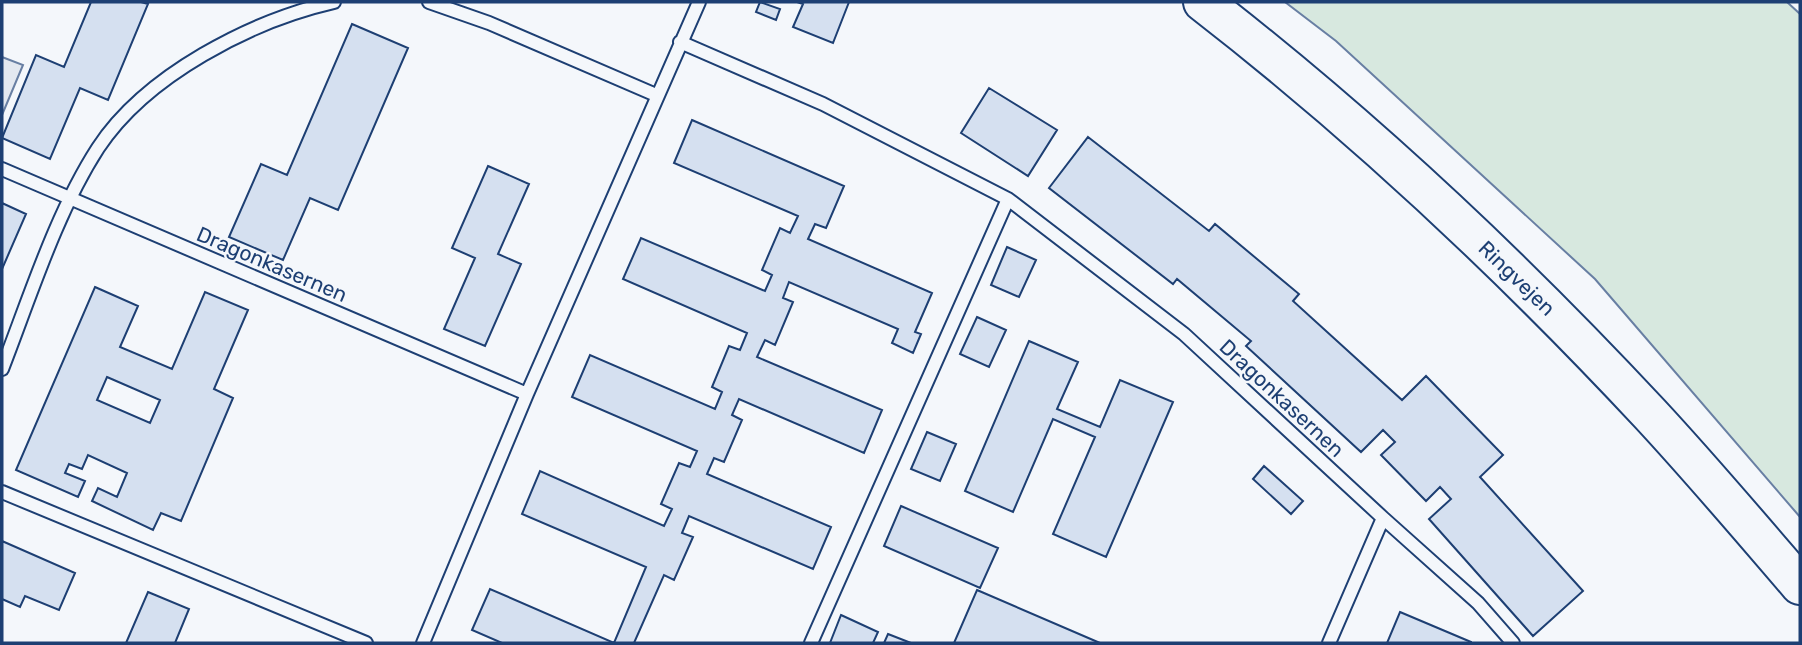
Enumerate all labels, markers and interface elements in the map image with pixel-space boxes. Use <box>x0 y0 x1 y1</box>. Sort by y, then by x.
street label: Dragonkasernen <box>193 221 351 307</box>
street label: Ringvejen <box>1473 235 1561 321</box>
street label: Dragonkasernen <box>1215 334 1349 462</box>

